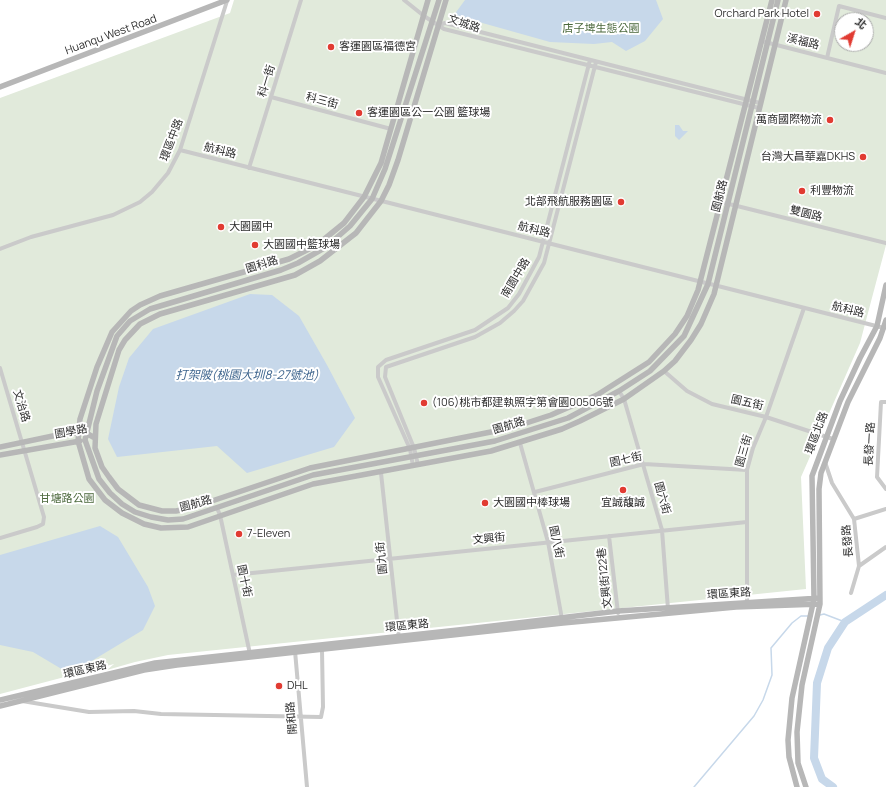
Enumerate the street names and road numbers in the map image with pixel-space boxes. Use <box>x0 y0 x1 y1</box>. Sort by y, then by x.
street label: Huanqu West Road <box>63 12 159 58</box>
street label: 文城路 <box>446 13 482 35</box>
street label: 溪福路 <box>785 32 821 52</box>
street label: 科一街 <box>256 63 278 99</box>
street label: 科三街 <box>304 90 340 112</box>
street label: 環區中路 <box>158 117 186 163</box>
street label: 航科路 <box>202 141 238 161</box>
street label: 園航路 <box>710 178 730 214</box>
street label: 雙園路 <box>788 204 824 224</box>
street label: 航科路 <box>516 220 552 240</box>
street label: 園科路 <box>244 254 280 276</box>
street label: 南園中路 <box>499 256 533 300</box>
street label: 航科路 <box>830 300 866 320</box>
street label: 文治路 <box>10 388 32 424</box>
street label: 園五街 <box>729 393 765 413</box>
street label: 環區北路 <box>803 410 831 456</box>
street label: 園航路 <box>491 415 527 437</box>
street label: 長發一路 <box>862 422 878 466</box>
street label: 園學路 <box>54 423 88 441</box>
street label: 園三街 <box>733 433 755 469</box>
street label: 園七街 <box>608 450 644 470</box>
street label: 園六街 <box>651 480 673 516</box>
street label: 園航路 <box>178 493 214 515</box>
street label: 園八街 <box>546 524 566 560</box>
street label: 長發路 <box>840 524 856 558</box>
street label: 文興街 <box>472 531 506 547</box>
street label: 園九街 <box>374 541 390 575</box>
street label: 文興街122巷 <box>595 547 615 609</box>
street label: 園十街 <box>234 563 254 599</box>
street label: 環區東路 <box>707 586 751 602</box>
street label: 環區東路 <box>384 617 430 635</box>
street label: 環區東路 <box>62 659 108 681</box>
street label: 開和路 <box>284 701 300 735</box>

